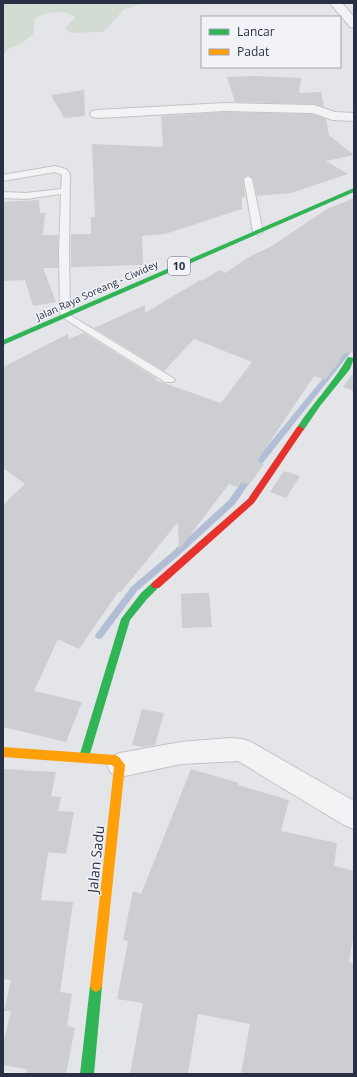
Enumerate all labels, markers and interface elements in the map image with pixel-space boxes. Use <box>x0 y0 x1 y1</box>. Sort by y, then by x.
legend <box>201 16 341 68</box>
text: Lancar <box>237 23 275 40</box>
text: Padat <box>237 43 269 60</box>
street label: Jalan Raya Soreang - Ciwidey <box>33 256 161 324</box>
road number: 10 <box>168 257 190 275</box>
street label: Jalan Sadu <box>82 824 108 896</box>

